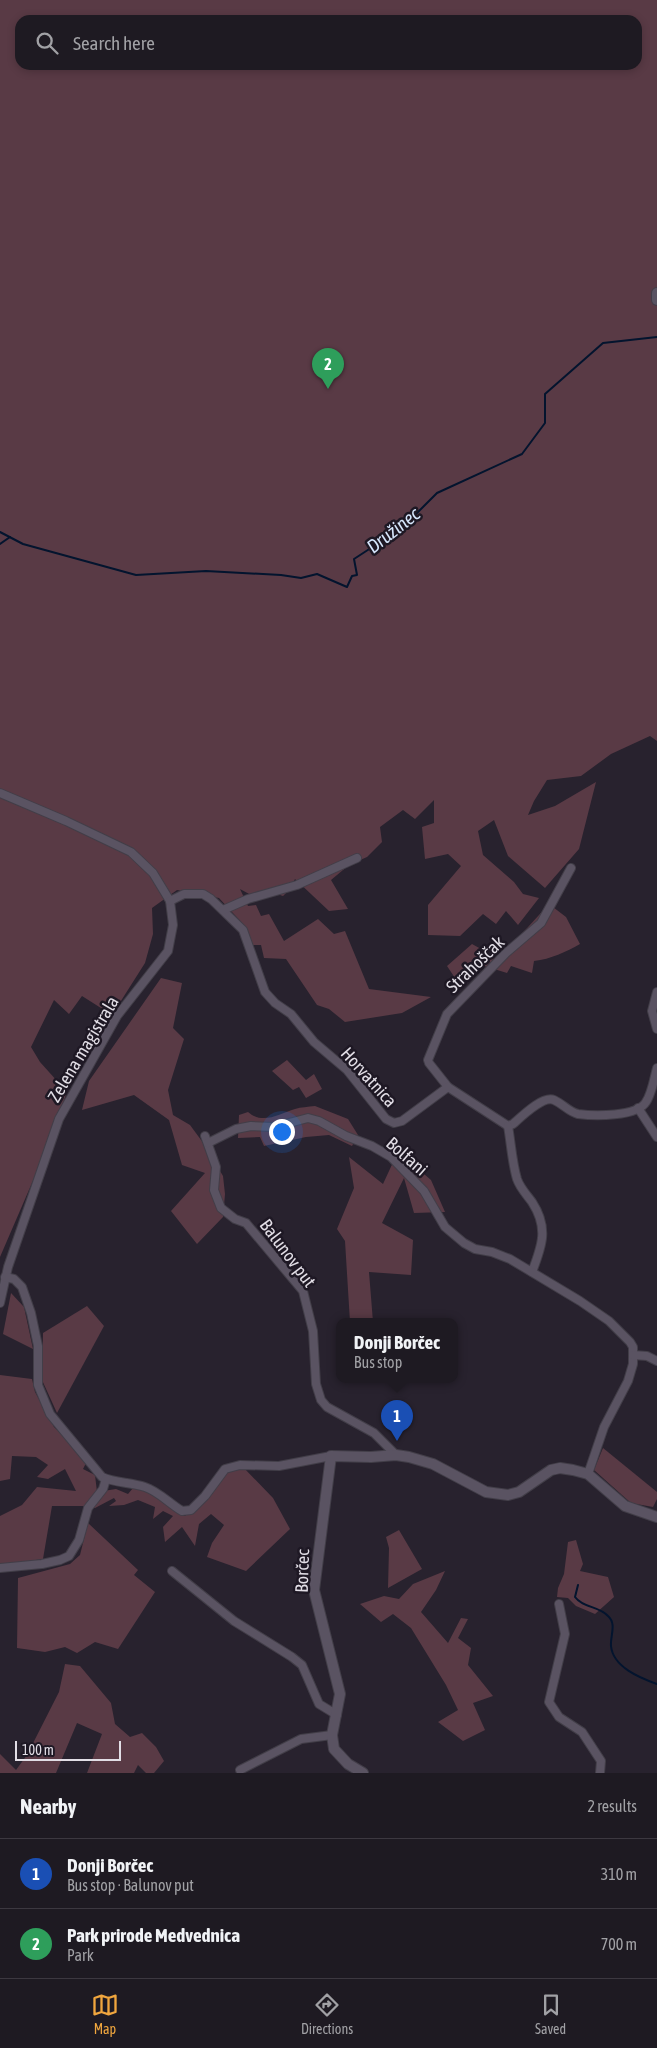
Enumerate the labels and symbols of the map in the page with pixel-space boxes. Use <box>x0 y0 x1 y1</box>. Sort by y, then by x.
pin: 2 <box>312 348 344 389</box>
water label: Družinec <box>362 502 425 557</box>
street label: Strahoščak <box>442 931 508 997</box>
street label: Zelena magistrala <box>43 992 123 1106</box>
street label: Horvatnica <box>337 1043 401 1111</box>
your location <box>269 1119 295 1145</box>
street label: Bolfani <box>382 1132 432 1180</box>
street label: Balunov put <box>256 1215 320 1291</box>
pin: 1 <box>381 1400 413 1441</box>
street label: Borčec <box>291 1548 313 1593</box>
scale bar <box>15 1738 121 1761</box>

